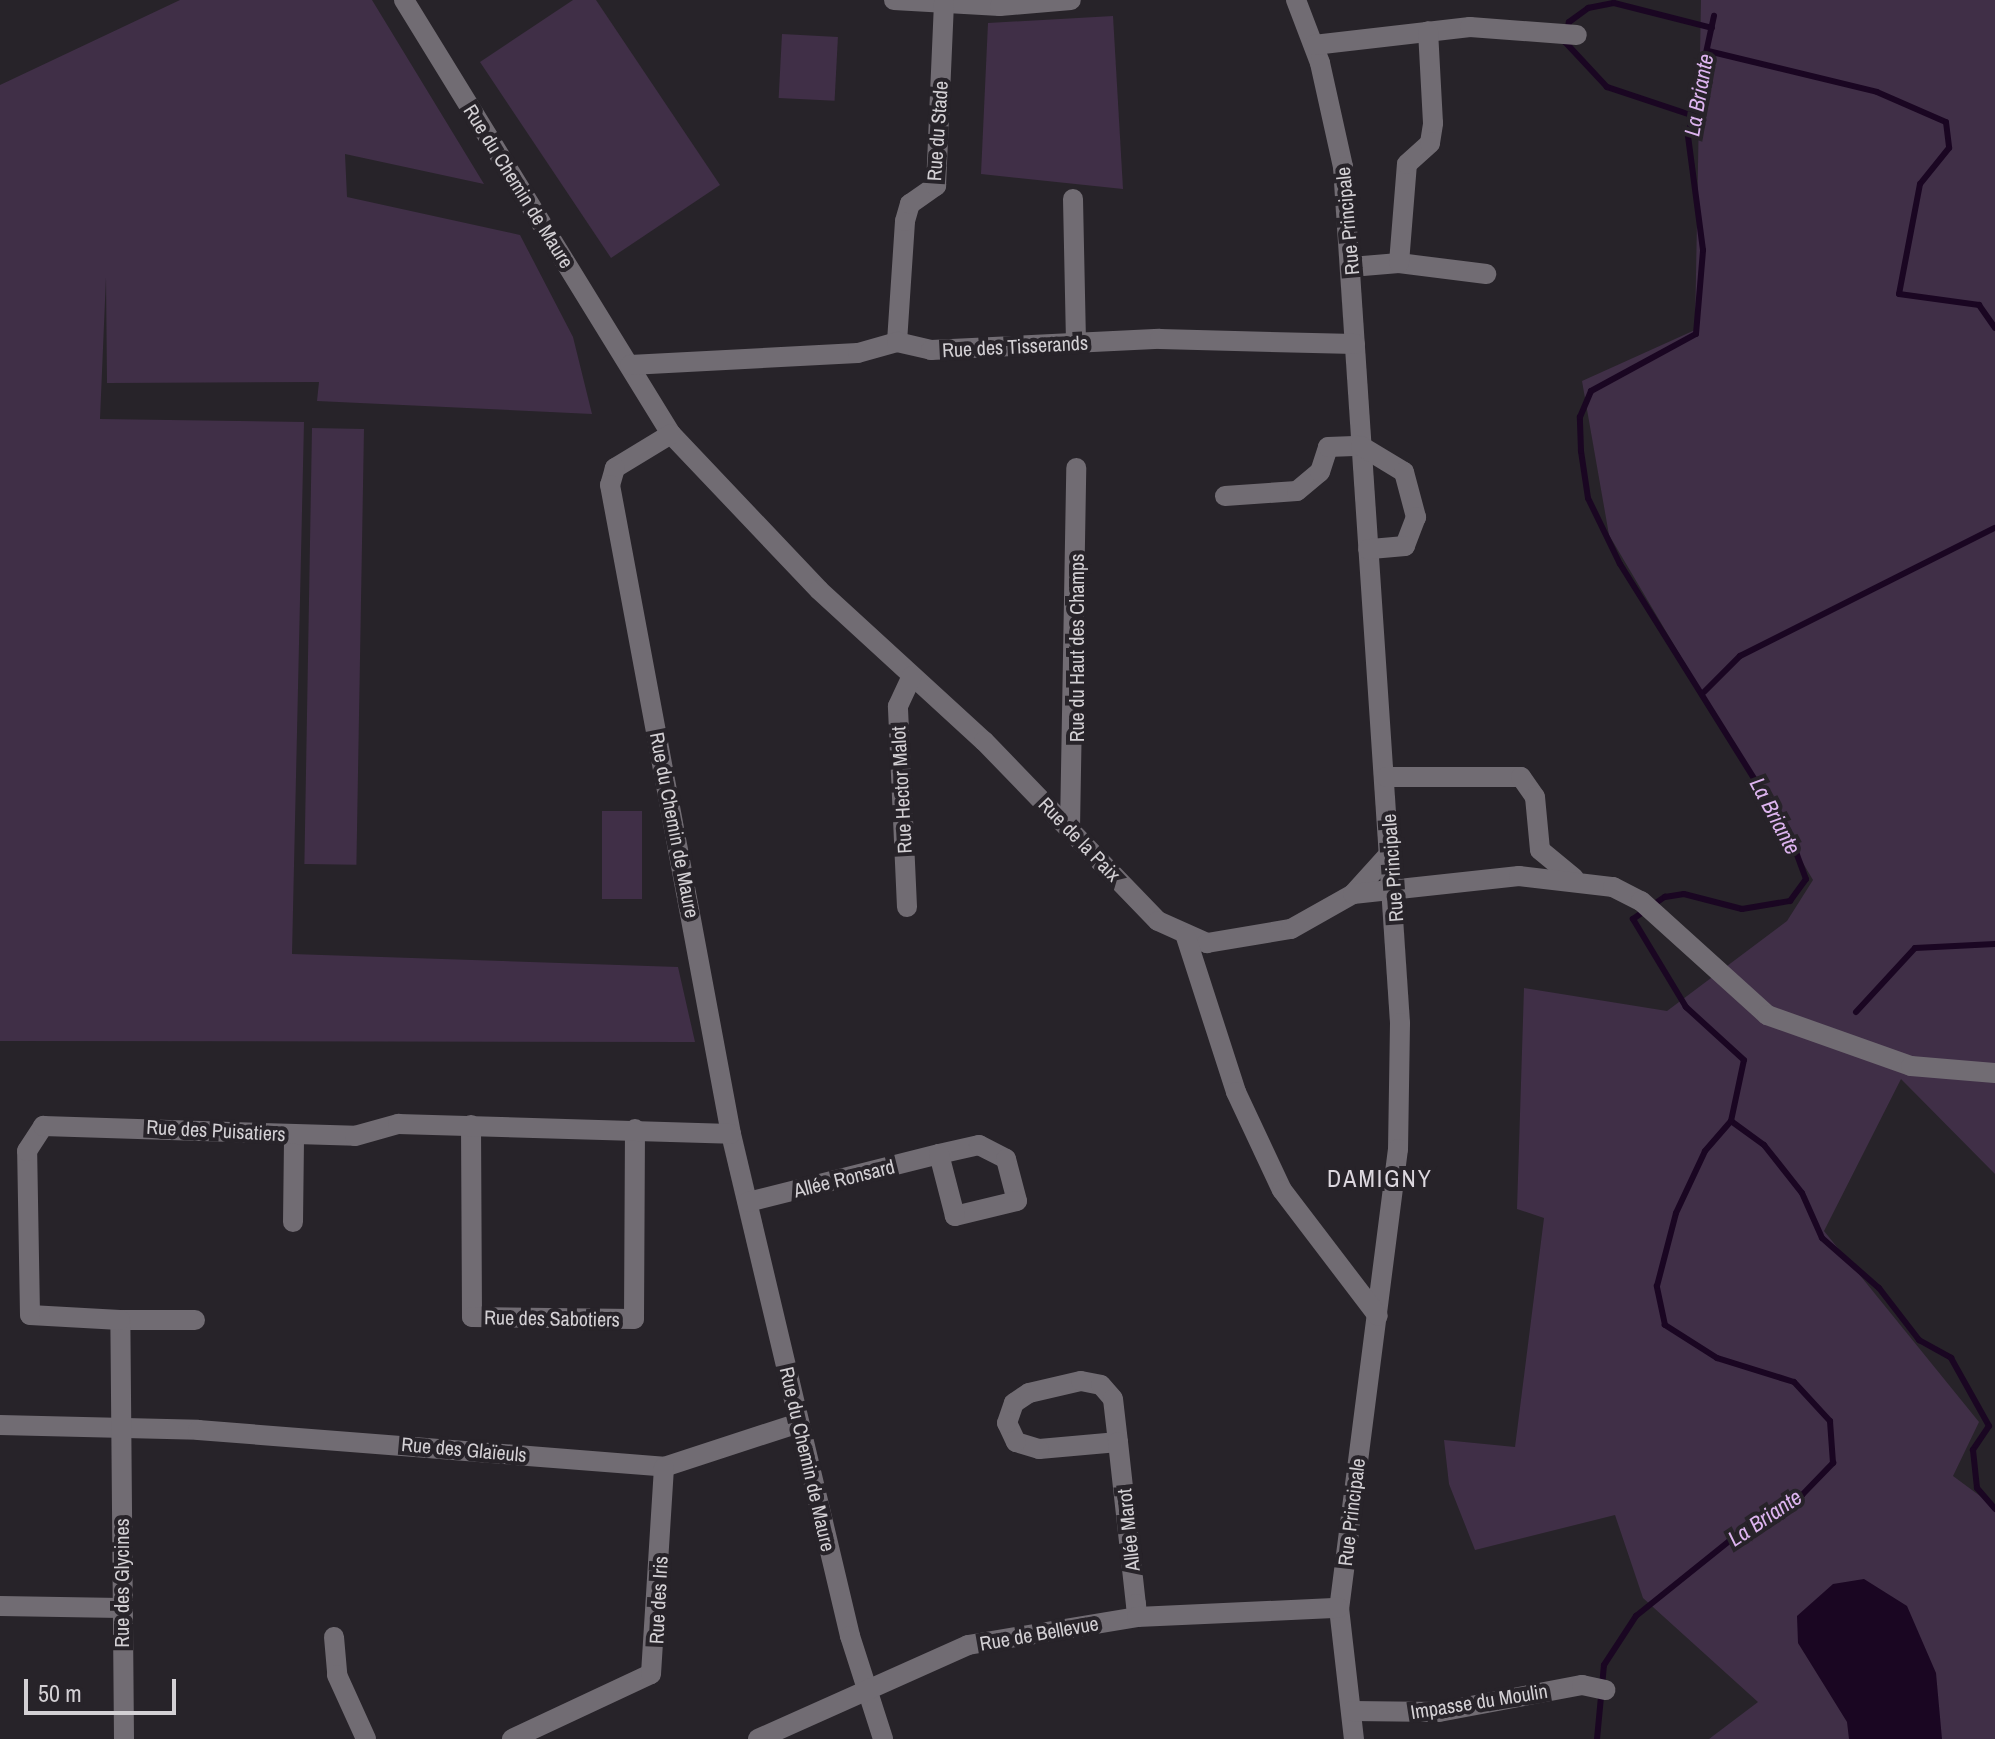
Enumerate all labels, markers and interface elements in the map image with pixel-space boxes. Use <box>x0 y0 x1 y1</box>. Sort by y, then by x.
water label: La Briante <box>1679 52 1719 138</box>
street label: Rue du Stade <box>922 80 952 182</box>
street label: Rue du Chemin de Maure <box>459 100 579 272</box>
street label: Rue Principale <box>1330 166 1364 276</box>
street label: Rue des Tisserands <box>941 330 1089 362</box>
street label: Rue du Haut des Champs <box>1064 554 1088 742</box>
street label: Rue Hector Malot <box>886 726 916 854</box>
street label: Rue du Chemin de Maure <box>645 730 705 920</box>
water label: La Briante <box>1744 773 1806 859</box>
street label: Rue de la Paix <box>1034 792 1126 886</box>
street label: Rue Principale <box>1376 813 1408 923</box>
street label: Rue des Puisatiers <box>146 1114 286 1146</box>
street label: Allée Ronsard <box>791 1154 897 1202</box>
district label: DAMIGNY <box>1327 1165 1433 1193</box>
street label: Rue des Sabotiers <box>484 1305 620 1331</box>
street label: Rue du Chemin de Maure <box>775 1364 841 1554</box>
street label: Rue des Glaïeuls <box>400 1432 528 1466</box>
street label: Rue Principale <box>1332 1457 1370 1567</box>
water label: La Briante <box>1723 1484 1807 1552</box>
street label: Allée Marot <box>1112 1488 1144 1572</box>
street label: Rue des Glycines <box>109 1518 133 1648</box>
street label: Rue des Iris <box>644 1555 672 1645</box>
street label: Rue de Bellevue <box>978 1611 1100 1655</box>
scale bar <box>28 1663 180 1713</box>
text: 50 m <box>38 1677 82 1709</box>
street label: Impasse du Moulin <box>1409 1678 1549 1724</box>

